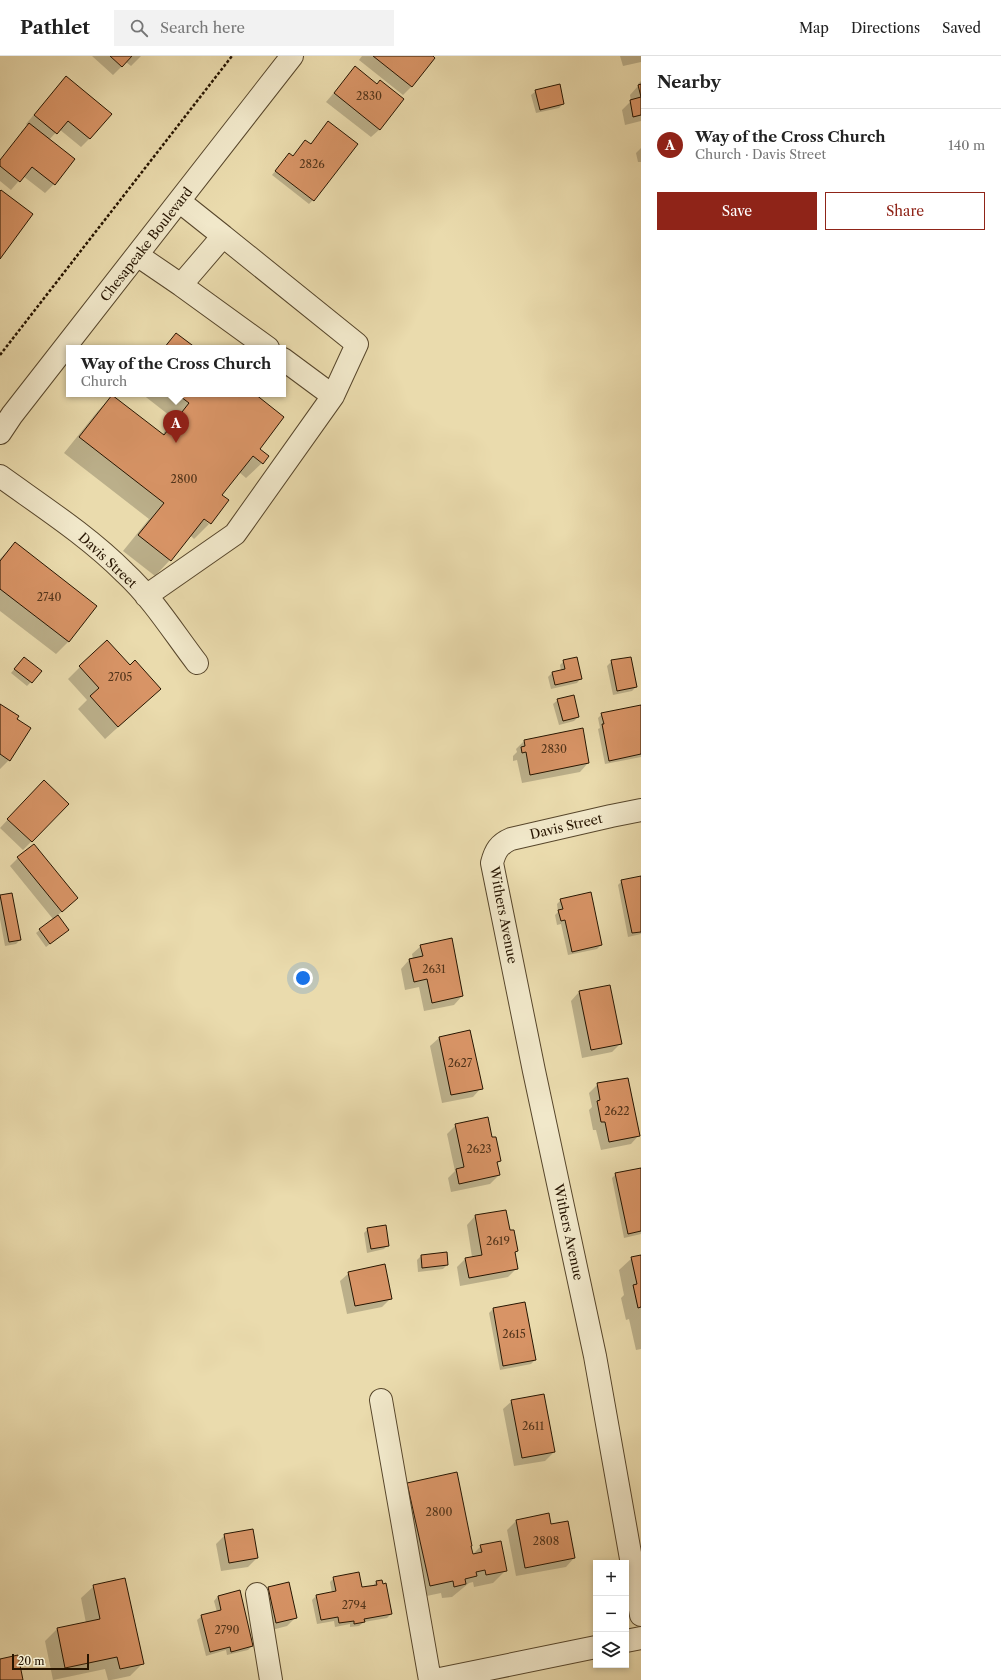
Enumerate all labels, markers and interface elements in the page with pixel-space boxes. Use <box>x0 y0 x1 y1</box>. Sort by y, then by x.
search box <box>114 10 394 46</box>
text: Pathlet <box>20 16 90 39</box>
icon: search <box>128 17 150 39</box>
text: Search here <box>160 18 245 37</box>
text: Map <box>799 19 829 37</box>
text: Directions <box>851 19 920 37</box>
text: Saved <box>942 19 981 37</box>
text: Nearby <box>657 72 721 92</box>
house number: 2830 <box>356 89 382 103</box>
text: Way of the Cross Church <box>695 127 885 146</box>
text: A <box>665 137 675 153</box>
text: 140 m <box>948 137 985 153</box>
text: Church · Davis Street <box>695 146 826 162</box>
house number: 2826 <box>299 157 325 171</box>
street label: Chesapeake Boulevard <box>96 184 196 304</box>
button: Save <box>657 192 817 230</box>
button: Share <box>825 192 985 230</box>
popup <box>66 345 286 397</box>
text: Way of the Cross Church <box>81 354 271 373</box>
text: Church <box>81 373 127 389</box>
pin: A <box>163 410 189 443</box>
house number: 2800 <box>171 472 197 486</box>
street label: Davis Street <box>75 529 141 591</box>
house number: 2740 <box>37 590 61 604</box>
house number: 2705 <box>108 670 132 684</box>
house number: 2830 <box>541 742 567 756</box>
street label: Davis Street <box>528 810 604 842</box>
street label: Withers Avenue <box>487 864 521 965</box>
house number: 2631 <box>422 962 446 976</box>
your location <box>293 968 313 988</box>
house number: 2627 <box>448 1056 473 1070</box>
house number: 2622 <box>604 1104 630 1118</box>
house number: 2623 <box>466 1142 492 1156</box>
street label: Withers Avenue <box>551 1181 587 1282</box>
house number: 2619 <box>486 1234 510 1248</box>
house number: 2615 <box>502 1327 526 1341</box>
house number: 2611 <box>522 1419 544 1433</box>
house number: 2800 <box>426 1505 452 1519</box>
house number: 2808 <box>533 1534 559 1548</box>
map controls <box>593 1560 629 1668</box>
button: + <box>593 1560 629 1596</box>
button: − <box>593 1596 629 1632</box>
house number: 2794 <box>342 1598 366 1612</box>
house number: 2790 <box>214 1623 240 1637</box>
button: layers <box>593 1632 629 1668</box>
scale bar <box>12 1652 89 1671</box>
text: 20 m <box>18 1654 44 1668</box>

